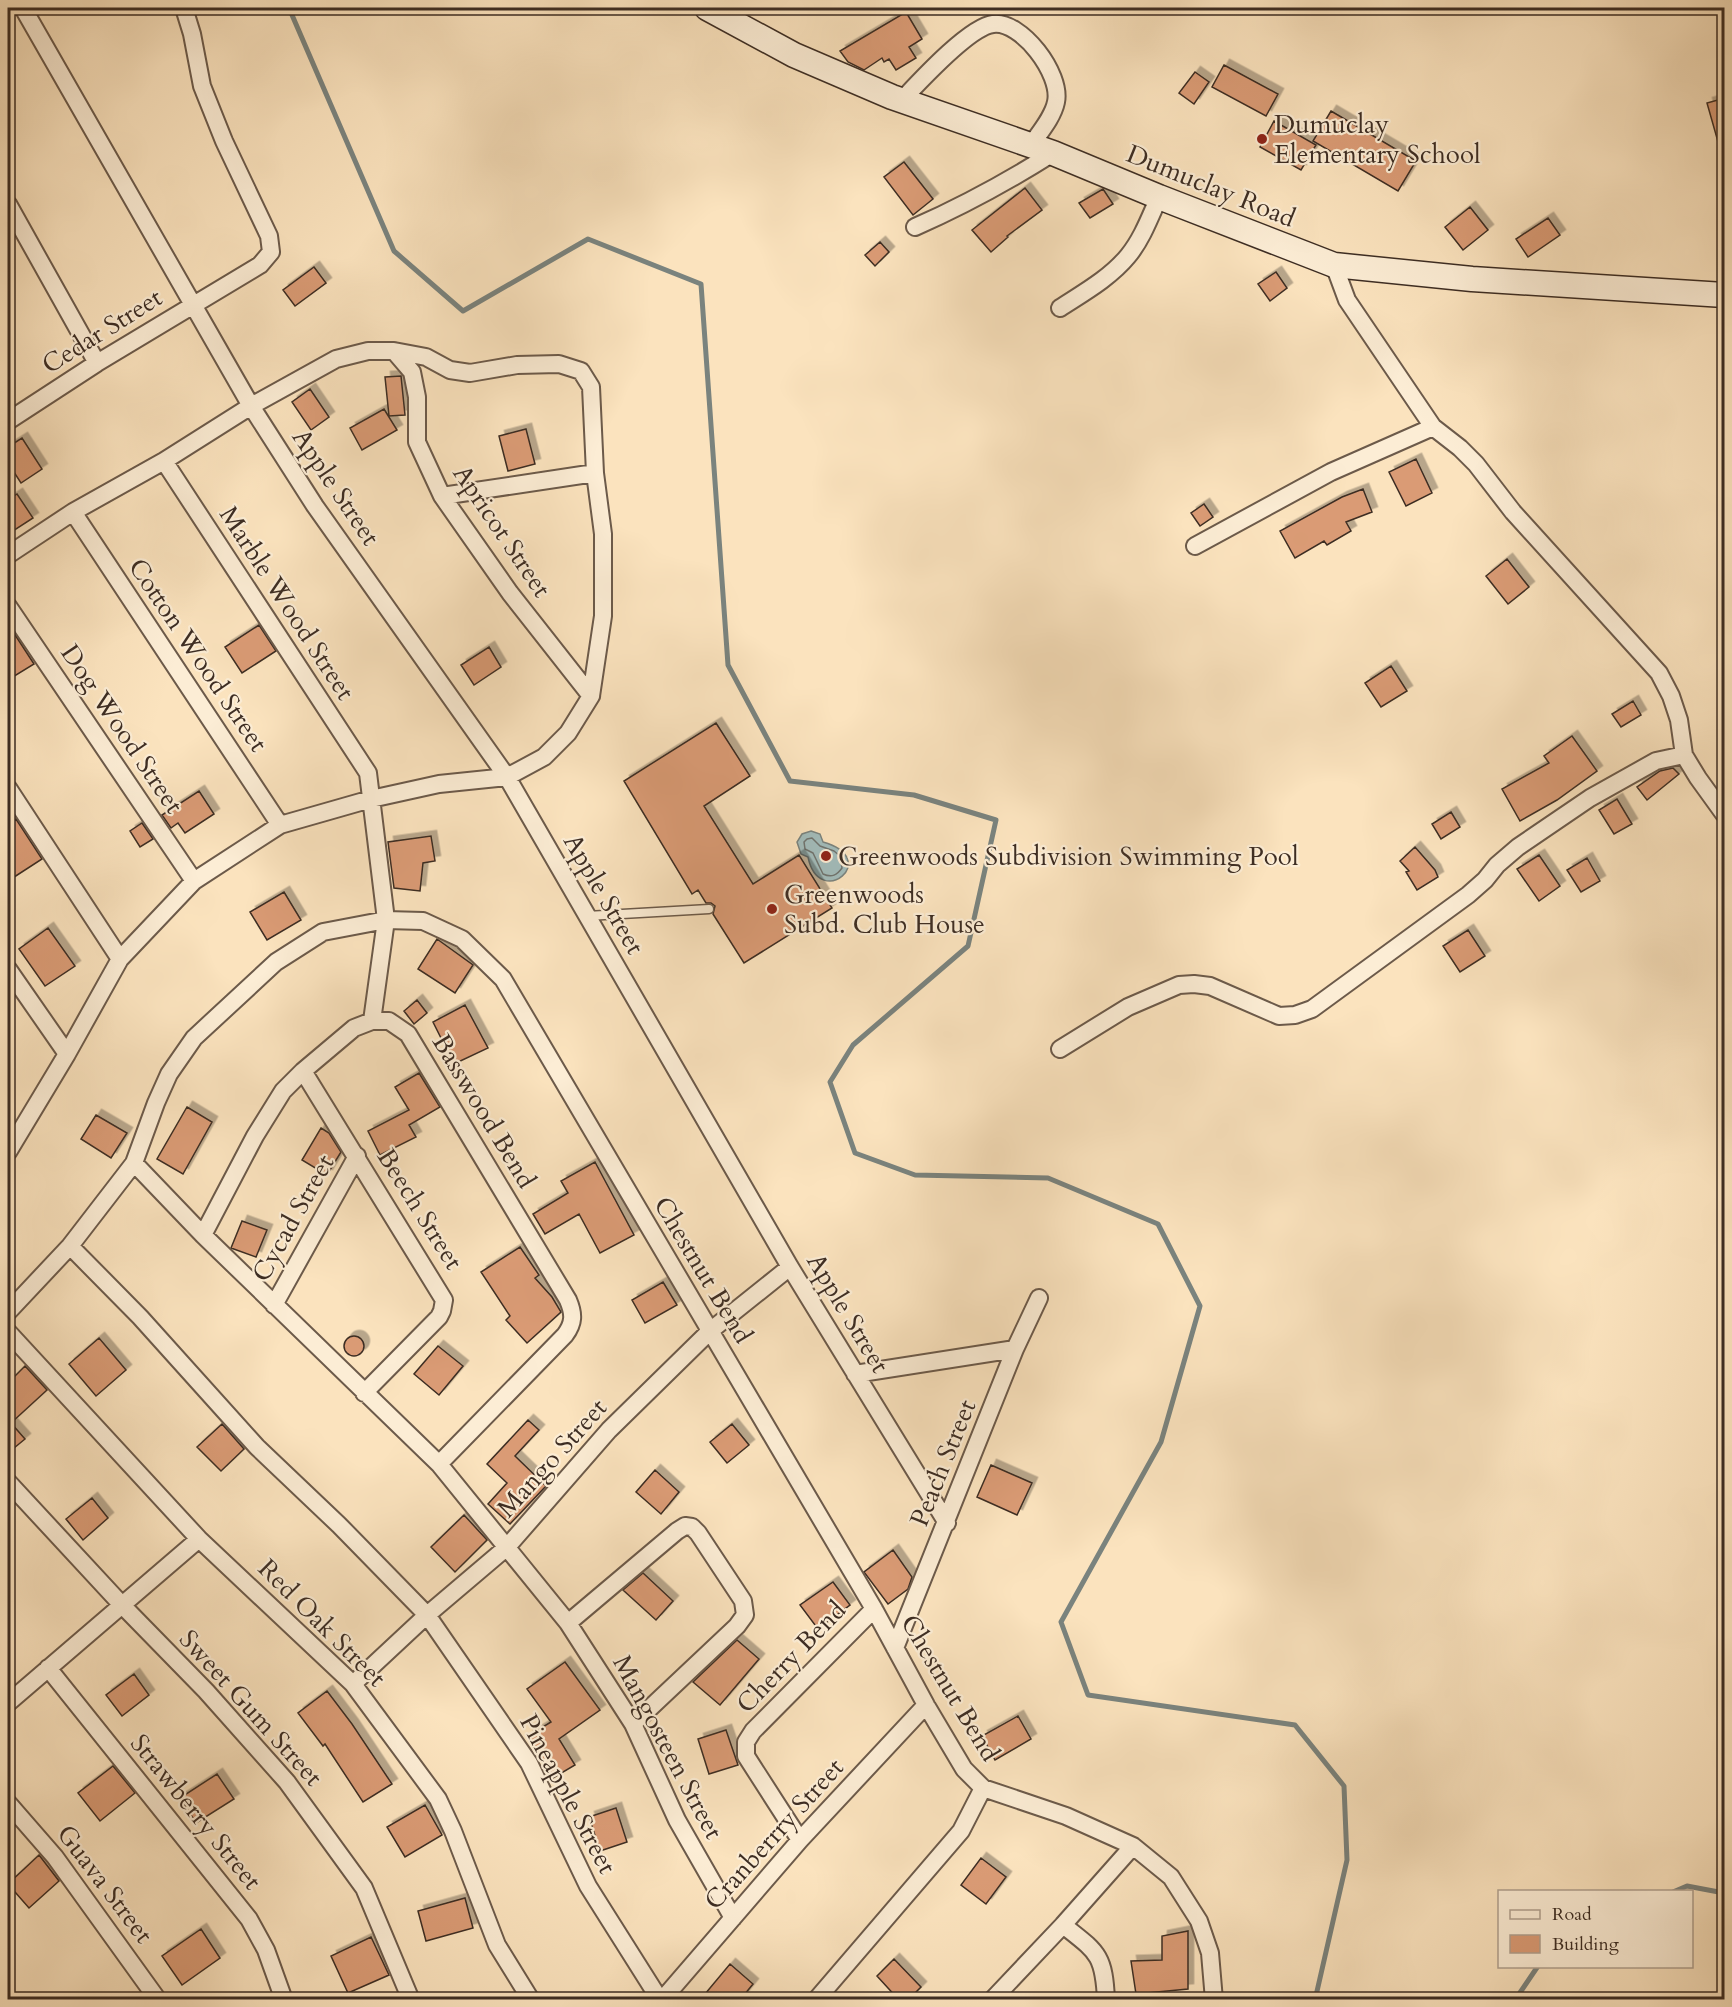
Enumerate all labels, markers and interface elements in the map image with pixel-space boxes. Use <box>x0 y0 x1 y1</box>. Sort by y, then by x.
place label: Dumuclay Elementary School <box>1274 107 1481 172</box>
marker: Dumuclay Elementary School <box>1255 132 1269 146</box>
street label: Dumuclay Road <box>1121 136 1301 236</box>
street label: Cedar Street <box>35 280 169 382</box>
street label: Apple Street <box>284 422 388 552</box>
street label: Apricot Street <box>445 458 559 604</box>
street label: Marble Wood Street <box>211 499 363 707</box>
street label: Cotton Wood Street <box>120 551 276 759</box>
street label: Dog Wood Street <box>52 638 192 820</box>
street label: Apple Street <box>555 827 653 961</box>
place label: Greenwoods Subdivision Swimming Pool <box>838 839 1299 874</box>
marker: Greenwoods Subdivision Swimming Pool <box>819 849 833 863</box>
place label: Greenwoods Subd. Club House <box>784 877 985 942</box>
marker: Greenwoods Subd. Club House <box>765 902 779 916</box>
street label: Basswood Bend <box>424 1027 544 1195</box>
street label: Beech Street <box>369 1142 471 1276</box>
street label: Cycad Street <box>244 1148 342 1288</box>
street label: Chestnut Bend <box>645 1190 761 1350</box>
street label: Apple Street <box>798 1246 898 1380</box>
street label: Mango Street <box>489 1391 615 1525</box>
street label: Peach Street <box>902 1394 984 1532</box>
street label: Red Oak Street <box>250 1551 394 1695</box>
street label: Cherry Bend <box>728 1593 854 1721</box>
street label: Chestnut Bend <box>892 1608 1008 1768</box>
street label: Sweet Gum Street <box>171 1622 331 1794</box>
street label: Mangosteen Street <box>605 1649 731 1845</box>
street label: Pineapple Street <box>511 1708 625 1880</box>
street label: Strawberry Street <box>122 1727 270 1897</box>
street label: Cranberrry Street <box>696 1751 852 1917</box>
street label: Guava Street <box>49 1818 161 1950</box>
legend <box>1498 1890 1693 1968</box>
text: Road <box>1552 1902 1592 1927</box>
text: Building <box>1552 1932 1620 1957</box>

